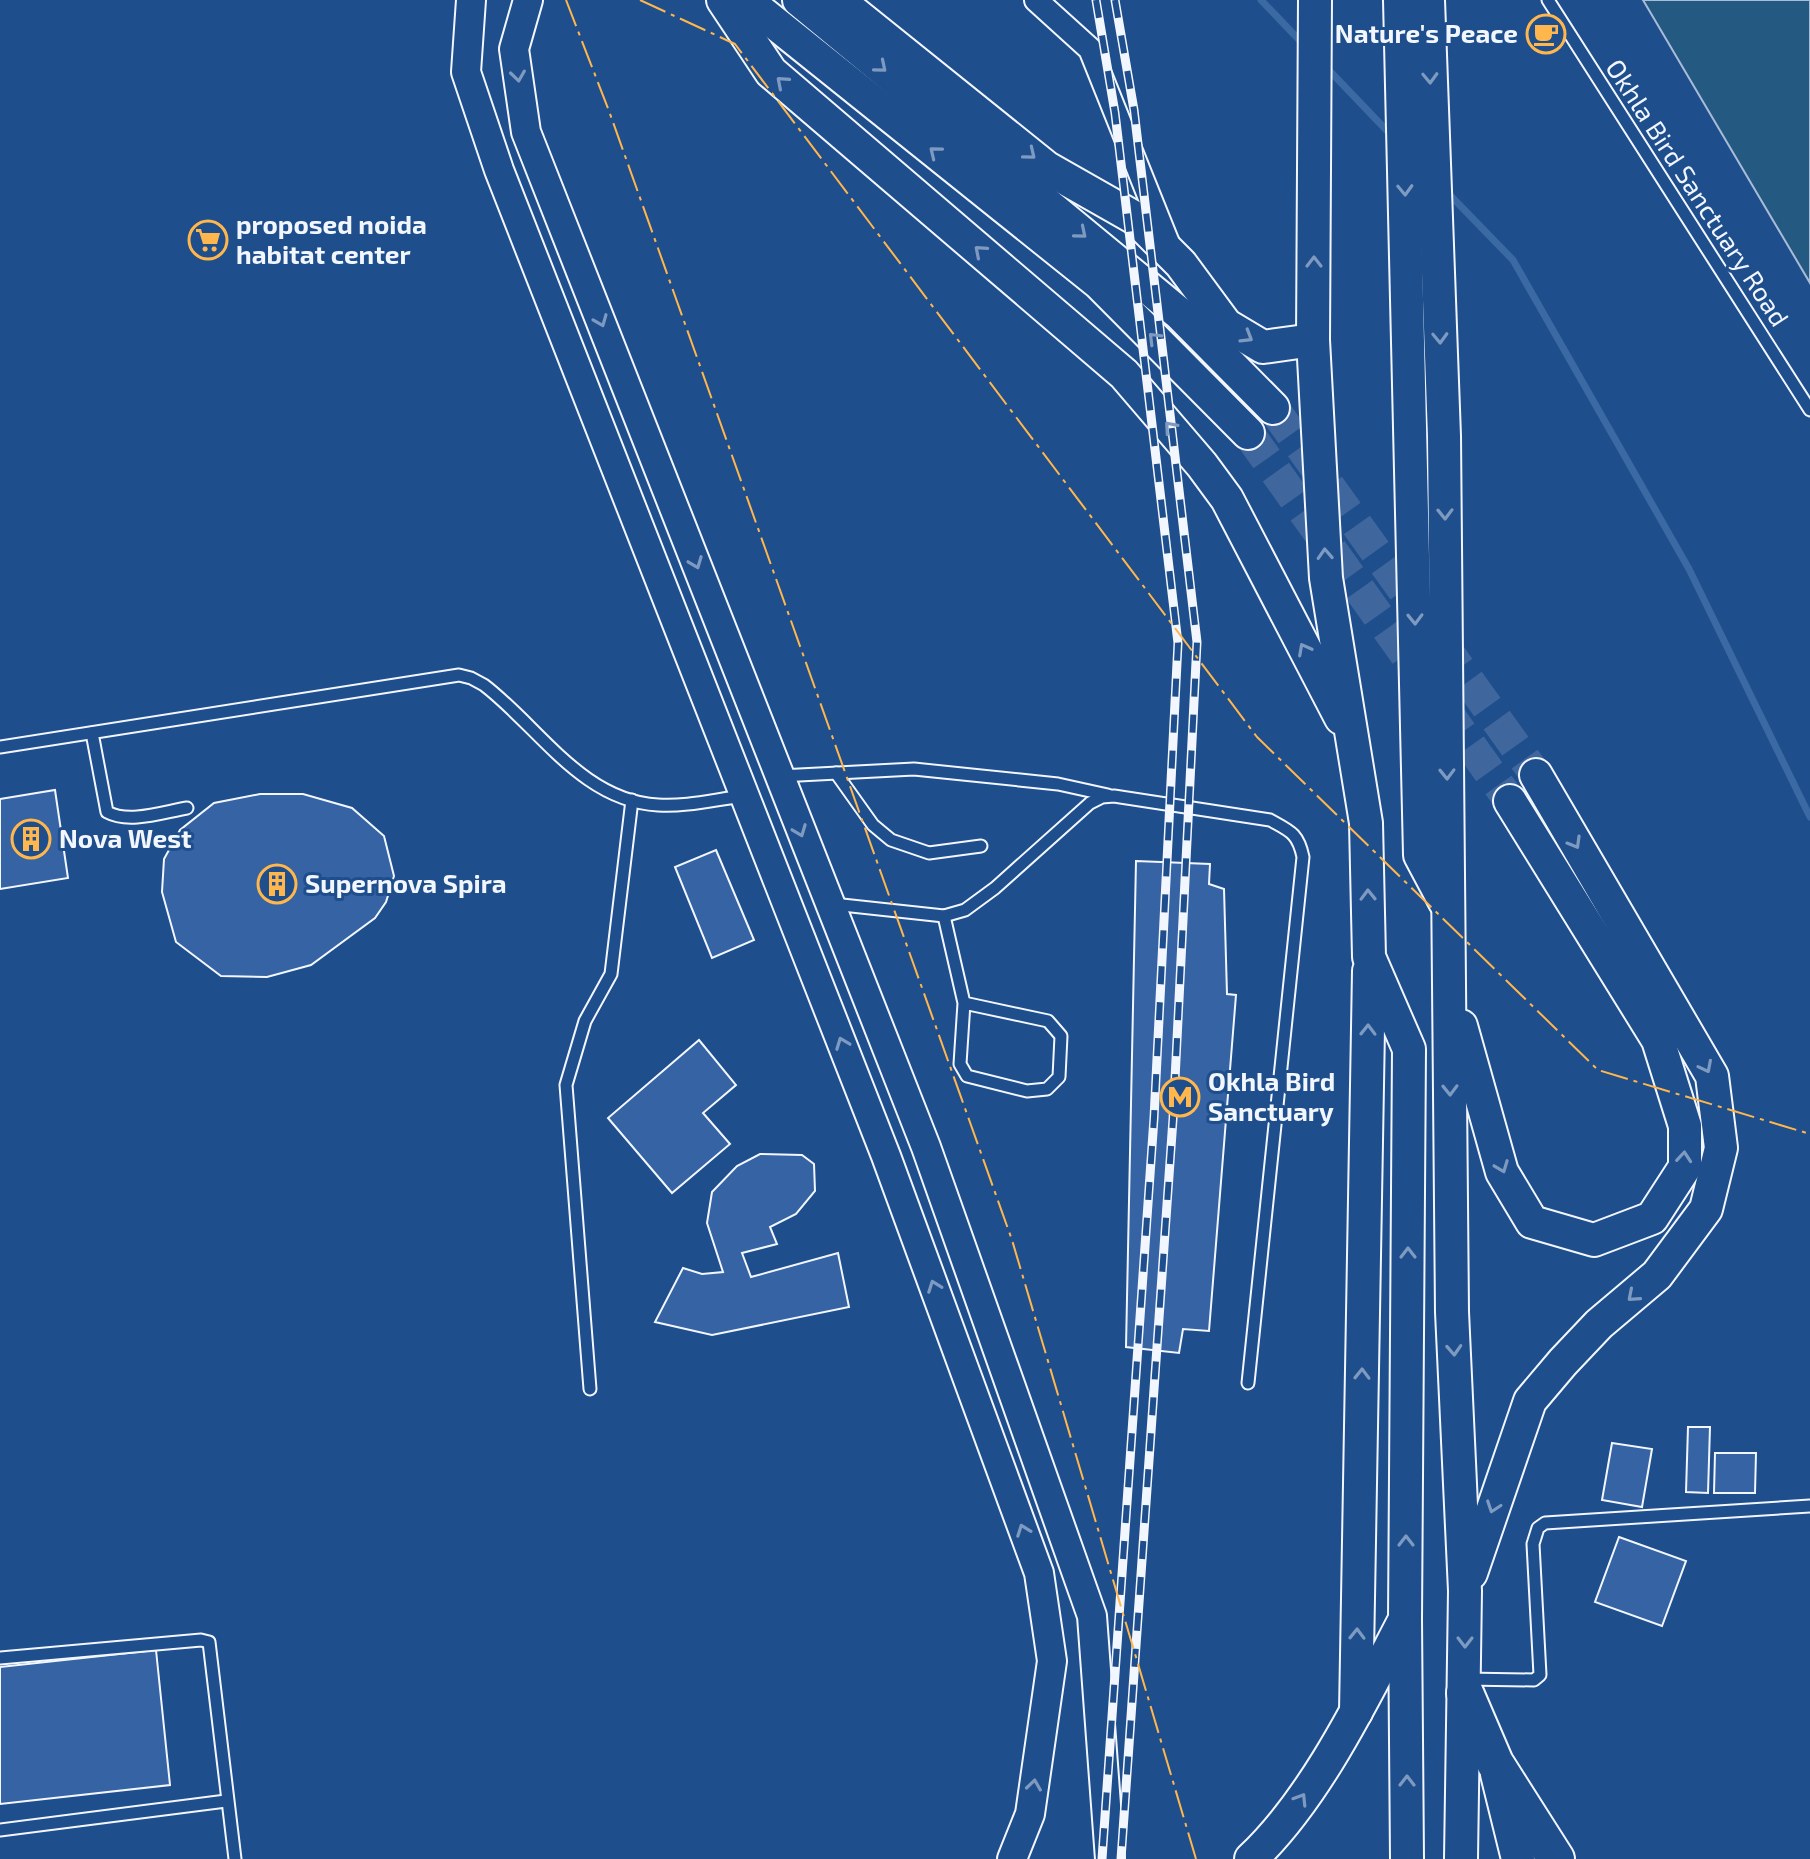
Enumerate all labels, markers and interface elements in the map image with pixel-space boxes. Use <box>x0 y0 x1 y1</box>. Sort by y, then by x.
cafe icon: Nature's Peace <box>1525 13 1567 55</box>
place label: Nature's Peace <box>1335 17 1518 48</box>
street label: Okhla Bird Sanctuary Road <box>1600 53 1796 331</box>
one-way arrow <box>872 58 887 72</box>
one-way arrow <box>509 69 526 83</box>
one-way arrow <box>1422 72 1439 85</box>
one-way arrow <box>777 77 792 92</box>
one-way arrow <box>1021 144 1035 159</box>
one-way arrow <box>930 147 944 162</box>
one-way arrow <box>1396 184 1414 197</box>
place label: proposed noida habitat center <box>236 208 427 269</box>
supermarket icon: proposed noida habitat center <box>187 219 229 261</box>
one-way arrow <box>1072 223 1087 238</box>
one-way arrow <box>974 246 989 261</box>
one-way arrow <box>1305 255 1322 268</box>
one-way arrow <box>591 313 608 327</box>
one-way arrow <box>1238 327 1253 343</box>
one-way arrow <box>1432 332 1449 345</box>
one-way arrow <box>1149 333 1163 348</box>
one-way arrow <box>1165 422 1180 437</box>
one-way arrow <box>1436 508 1453 521</box>
one-way arrow <box>1316 547 1333 560</box>
one-way arrow <box>686 555 703 569</box>
one-way arrow <box>1406 613 1424 626</box>
one-way arrow <box>1298 643 1314 657</box>
one-way arrow <box>1438 768 1456 781</box>
building icon: Nova West <box>10 818 52 860</box>
place label: Nova West <box>59 822 192 853</box>
one-way arrow <box>790 823 807 837</box>
one-way arrow <box>1565 834 1581 849</box>
building icon: Supernova Spira <box>256 863 298 905</box>
place label: Supernova Spira <box>305 867 507 898</box>
one-way arrow <box>1359 888 1376 901</box>
one-way arrow <box>1359 1023 1377 1036</box>
one-way arrow <box>835 1036 852 1050</box>
one-way arrow <box>1696 1059 1712 1073</box>
place label: Okhla Bird Sanctuary <box>1208 1065 1335 1127</box>
metro station icon: Okhla Bird Sanctuary <box>1159 1076 1201 1118</box>
one-way arrow <box>1441 1084 1459 1097</box>
one-way arrow <box>1675 1150 1692 1163</box>
one-way arrow <box>1492 1159 1509 1173</box>
one-way arrow <box>1399 1246 1417 1259</box>
one-way arrow <box>927 1280 943 1294</box>
one-way arrow <box>1628 1286 1642 1301</box>
one-way arrow <box>1445 1344 1462 1357</box>
one-way arrow <box>1353 1367 1371 1380</box>
one-way arrow <box>1487 1500 1503 1514</box>
one-way arrow <box>1016 1524 1033 1538</box>
one-way arrow <box>1397 1534 1415 1547</box>
one-way arrow <box>1349 1627 1366 1640</box>
one-way arrow <box>1456 1636 1474 1649</box>
one-way arrow <box>1398 1774 1415 1787</box>
one-way arrow <box>1025 1778 1042 1792</box>
one-way arrow <box>1291 1793 1307 1808</box>

